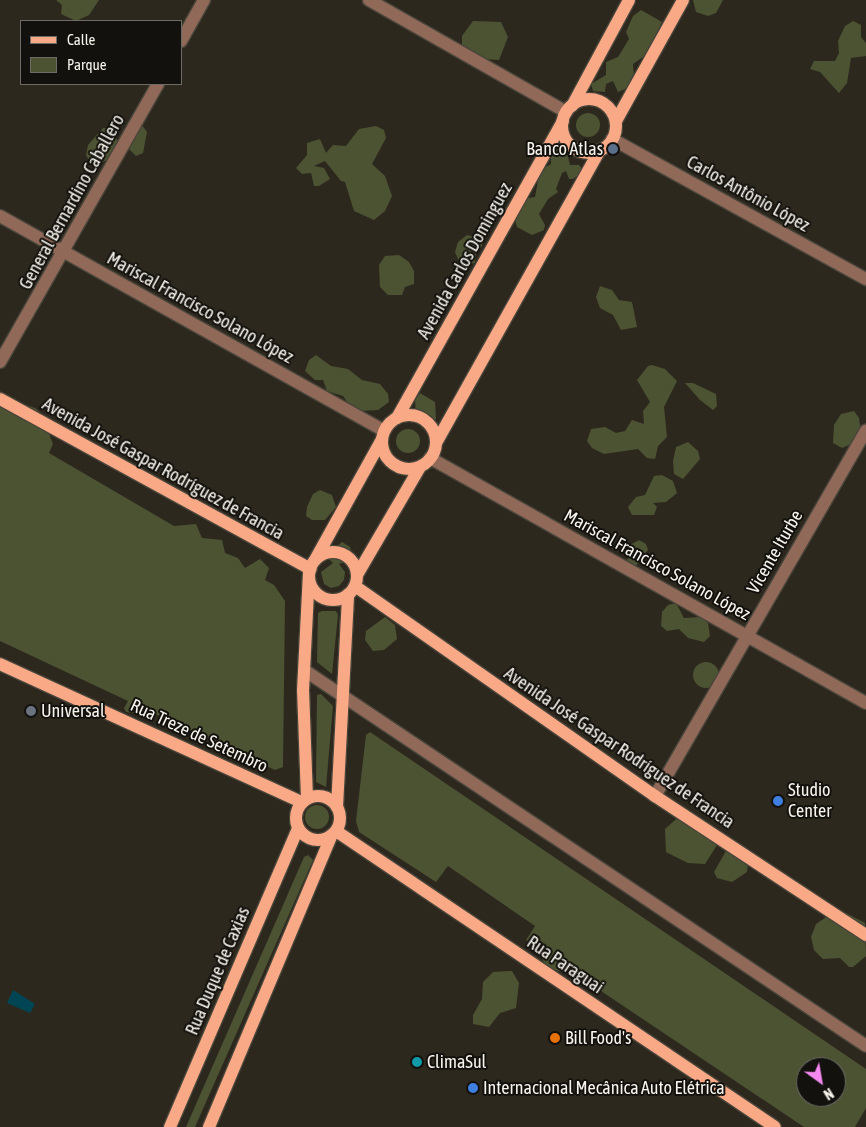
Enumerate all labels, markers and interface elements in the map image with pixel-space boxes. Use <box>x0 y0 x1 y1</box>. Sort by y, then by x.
legend <box>20 20 182 85</box>
text: Calle <box>67 31 95 48</box>
text: Parque <box>67 56 107 73</box>
street label: General Bernardino Caballero <box>15 111 129 293</box>
place label: Banco Atlas <box>526 138 603 160</box>
marker: Banco Atlas <box>607 143 619 155</box>
street label: Carlos Antônio López <box>683 151 813 237</box>
street label: Avenida Carlos Dominguez <box>413 179 517 343</box>
street label: Mariscal Francisco Solano López <box>103 248 297 368</box>
street label: Avenida José Gaspar Rodríguez de Francia <box>38 393 288 545</box>
street label: Mariscal Francisco Solano López <box>560 505 754 625</box>
street label: Vicente Iturbe <box>742 506 808 598</box>
street label: Avenida José Gaspar Rodríguez de Francia <box>500 663 738 833</box>
street label: Rua Treze de Setembro <box>127 695 271 777</box>
place label: Universal <box>41 700 105 722</box>
marker: Universal <box>25 705 37 717</box>
place label: Studio Center <box>788 780 831 822</box>
marker: Studio Center <box>772 795 784 807</box>
street label: Rua Duque de Caxias <box>181 904 255 1038</box>
street label: Rua Paraguai <box>523 932 607 998</box>
place label: Bill Food's <box>565 1027 631 1049</box>
marker: Bill Food's <box>549 1032 561 1044</box>
place label: ClimaSul <box>427 1051 486 1073</box>
marker: ClimaSul <box>411 1056 423 1068</box>
north arrow <box>796 1057 846 1107</box>
place label: Internacional Mecânica Auto Elétrica <box>483 1077 725 1099</box>
marker: Internacional Mecânica Auto Elétrica <box>467 1082 479 1094</box>
text: N <box>821 1085 836 1103</box>

